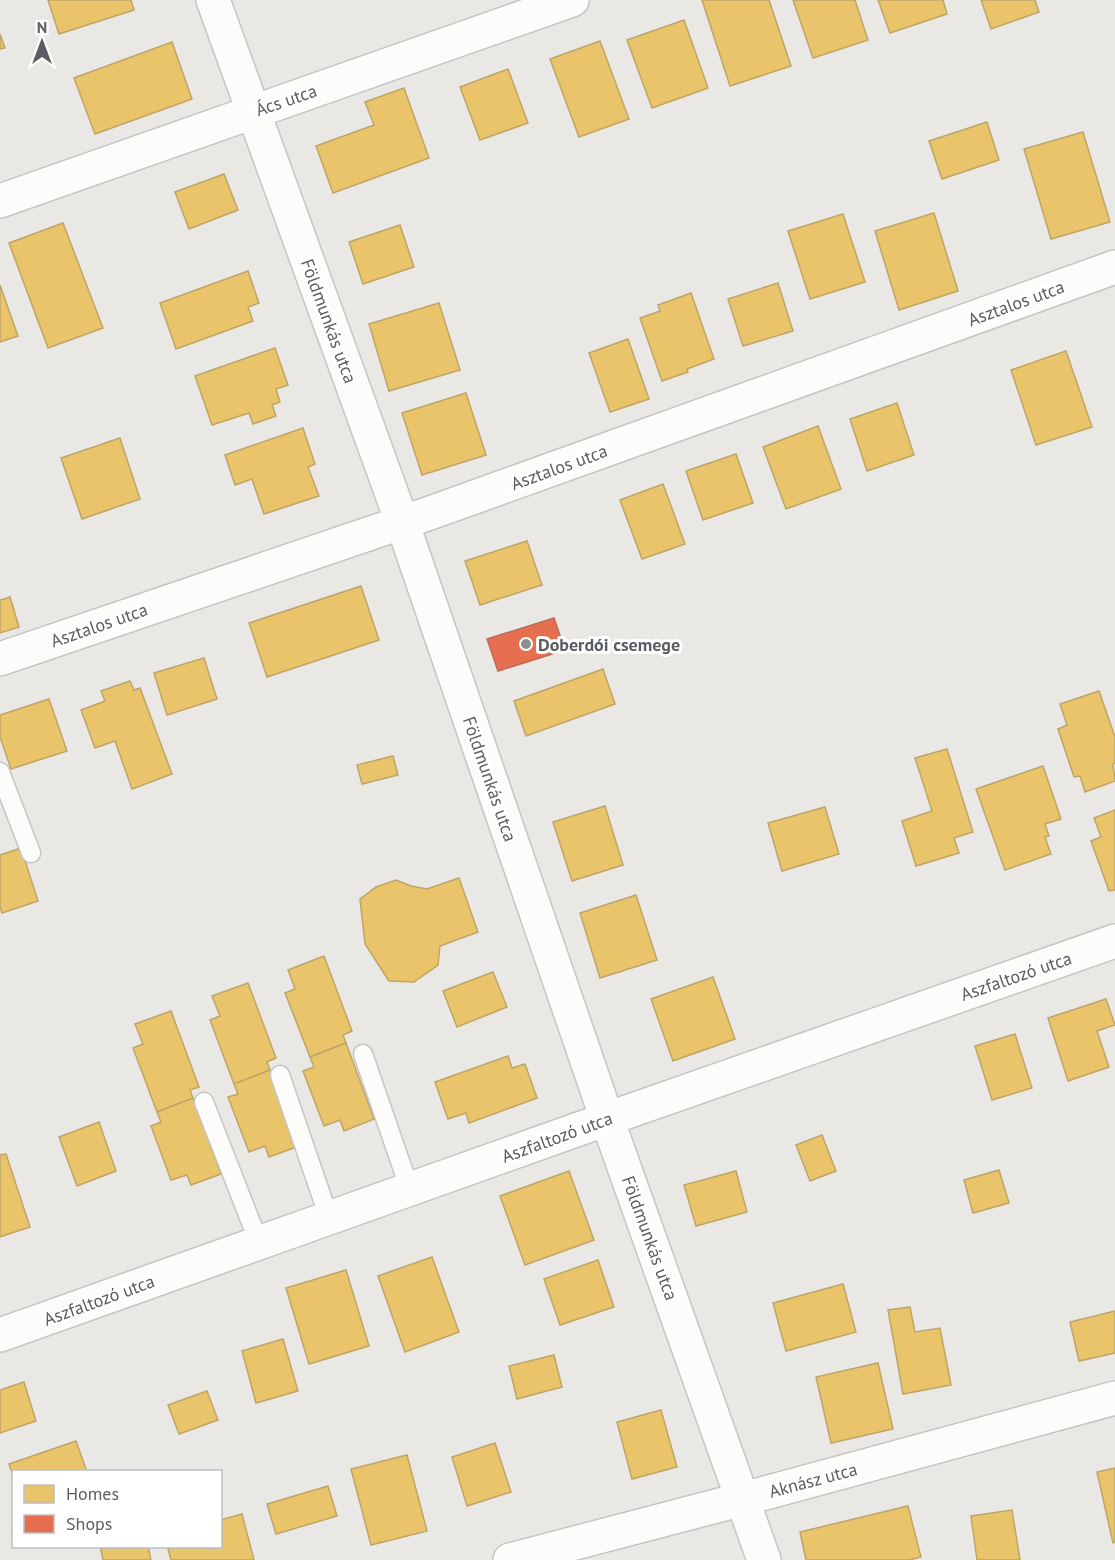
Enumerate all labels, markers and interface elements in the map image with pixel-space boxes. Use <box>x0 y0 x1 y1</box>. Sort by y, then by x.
north arrow <box>12 12 72 72</box>
text: N <box>37 17 47 37</box>
street label: Ács utca <box>252 79 320 121</box>
street label: Földmunkás utca <box>296 256 362 386</box>
street label: Asztalos utca <box>965 275 1067 331</box>
street label: Asztalos utca <box>508 439 610 495</box>
street label: Asztalos utca <box>47 598 151 652</box>
place label: Doberdói csemege <box>538 633 680 656</box>
marker: Doberdói csemege <box>519 637 533 651</box>
street label: Földmunkás utca <box>458 713 522 845</box>
street label: Aszfaltozó utca <box>957 946 1075 1006</box>
street label: Aszfaltozó utca <box>498 1106 616 1168</box>
street label: Földmunkás utca <box>617 1173 683 1303</box>
street label: Aszfaltozó utca <box>40 1269 158 1331</box>
street label: Aknász utca <box>766 1457 860 1503</box>
legend <box>12 1470 222 1548</box>
text: Homes <box>66 1482 119 1505</box>
text: Shops <box>66 1512 112 1535</box>

